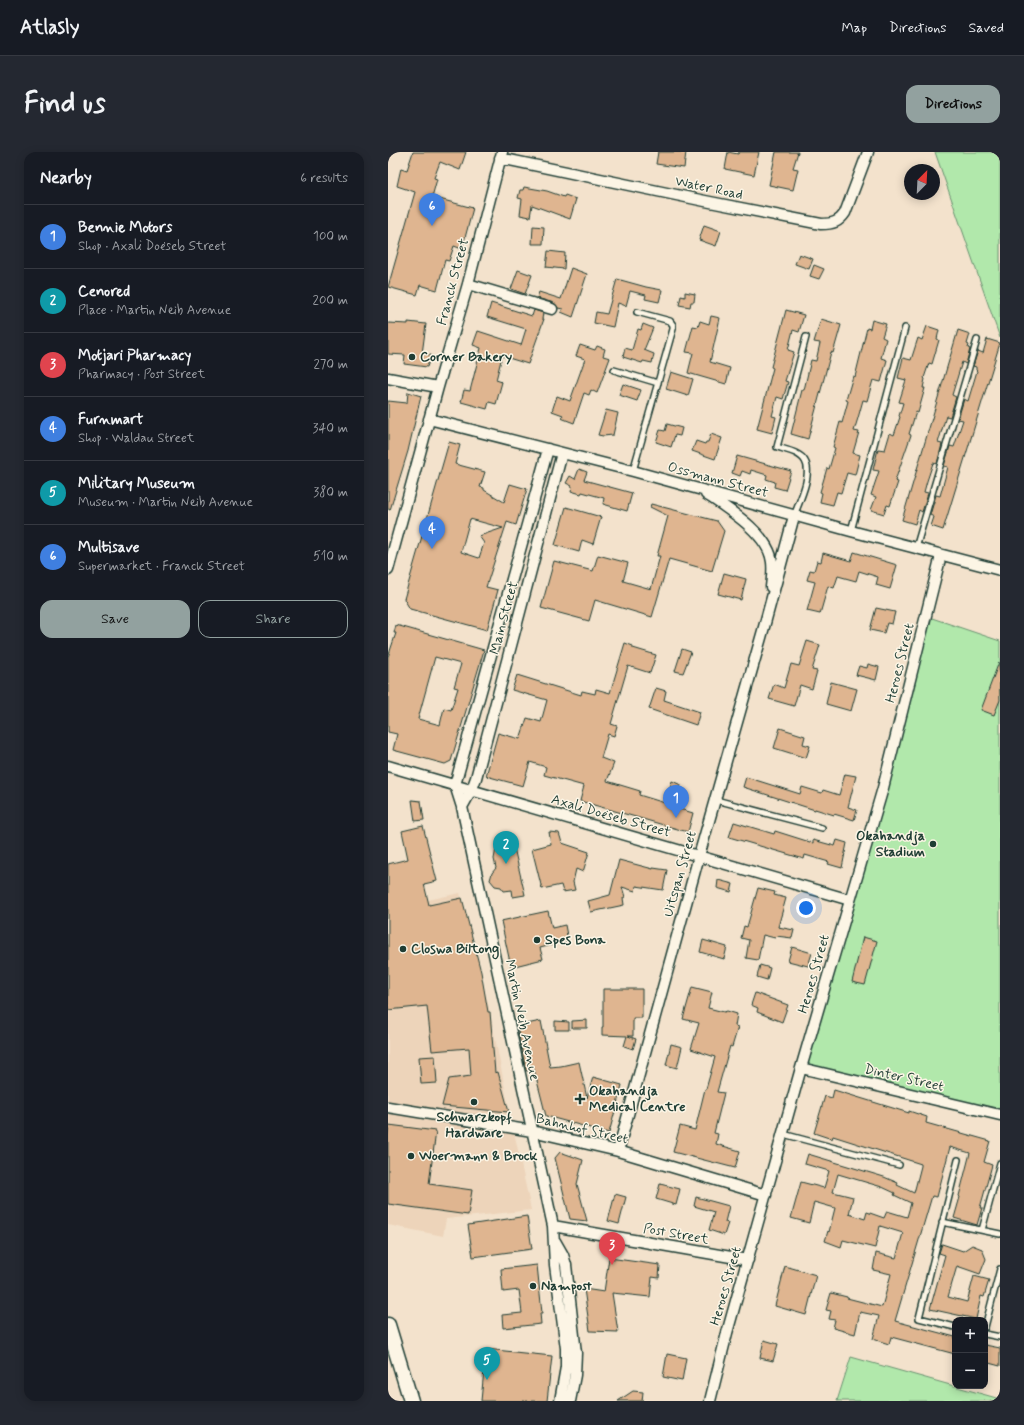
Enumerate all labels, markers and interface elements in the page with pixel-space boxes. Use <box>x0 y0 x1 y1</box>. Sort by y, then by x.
text: Atlasly <box>20 15 79 40</box>
text: Map <box>841 19 867 37</box>
text: Directions <box>889 19 947 37</box>
text: Saved <box>969 19 1004 37</box>
button: Directions <box>906 85 1000 123</box>
text: Find us <box>24 86 105 123</box>
north arrow <box>904 164 940 200</box>
text: Nearby <box>40 167 92 189</box>
text: 6 results <box>300 170 348 187</box>
street label: Water Road <box>673 172 745 204</box>
pin: 6 <box>419 193 445 226</box>
text: Bennie Motors <box>78 218 172 238</box>
text: 1 <box>50 228 56 245</box>
text: 100 m <box>313 228 348 245</box>
street label: Franck Street <box>433 236 473 327</box>
text: Shop · Axali Doëseb Street <box>78 238 226 255</box>
text: Cenored <box>78 282 130 302</box>
text: 2 <box>50 292 56 309</box>
text: 200 m <box>313 292 348 309</box>
text: Place · Martin Neib Avenue <box>78 302 231 319</box>
text: Motjari Pharmacy <box>78 346 191 366</box>
place label: Corner Bakery <box>420 348 512 366</box>
marker: Corner Bakery <box>407 352 417 362</box>
text: 3 <box>50 356 56 373</box>
text: 270 m <box>313 356 348 373</box>
text: Pharmacy · Post Street <box>78 366 205 383</box>
text: Furnmart <box>78 410 143 430</box>
text: 4 <box>49 420 57 437</box>
text: 340 m <box>313 420 348 437</box>
text: Shop · Waldau Street <box>78 430 195 447</box>
street label: Ossmann Street <box>666 458 771 502</box>
text: Military Museum <box>78 474 195 494</box>
text: 5 <box>49 484 57 501</box>
text: 380 m <box>313 484 348 501</box>
text: Museum · Martin Neib Avenue <box>78 494 253 511</box>
pin: 4 <box>419 516 445 549</box>
text: Multisave <box>78 538 140 558</box>
text: 6 <box>50 548 56 565</box>
text: 510 m <box>313 548 348 565</box>
text: Supermarket · Franck Street <box>78 558 245 575</box>
street label: Main Street <box>486 579 523 657</box>
button: Save <box>40 600 190 638</box>
button: Share <box>198 600 348 638</box>
street label: Heroes Street <box>881 621 919 705</box>
pin: 1 <box>663 785 689 818</box>
street label: Axali Doëseb Street <box>549 790 673 842</box>
place label: Okahandja Stadium <box>856 827 925 861</box>
street label: Uitspan Street <box>659 829 701 919</box>
pin: 2 <box>493 831 519 864</box>
marker: Okahandja Stadium <box>928 839 938 849</box>
your location <box>796 898 816 918</box>
place label: Spes Bona <box>545 931 606 949</box>
street label: Heroes Street <box>794 932 834 1016</box>
marker: Spes Bona <box>532 935 542 945</box>
place label: Closwa Biltong <box>411 940 499 960</box>
marker: Closwa Biltong <box>398 944 408 954</box>
street label: Martin Neib Avenue <box>500 958 544 1082</box>
street label: Dinter Street <box>863 1060 945 1096</box>
place label: Okahandja Medical Centre <box>589 1082 686 1116</box>
marker: Okahandja Medical Centre <box>574 1093 586 1105</box>
marker: Schwarzkopf Hardware <box>469 1097 479 1107</box>
place label: Schwarzkopf Hardware <box>436 1108 512 1142</box>
street label: Bahnhof Street <box>534 1110 630 1148</box>
place label: Woermann & Brock <box>418 1147 538 1165</box>
marker: Woermann & Brock <box>406 1151 416 1161</box>
street label: Post Street <box>642 1219 711 1249</box>
pin: 3 <box>599 1232 625 1265</box>
street label: Heroes Street <box>706 1244 746 1328</box>
place label: Nampost <box>541 1277 592 1295</box>
marker: Nampost <box>528 1281 538 1291</box>
map controls <box>952 1317 988 1389</box>
button: + <box>952 1317 988 1353</box>
pin: 5 <box>474 1347 500 1380</box>
button: − <box>952 1353 988 1389</box>

